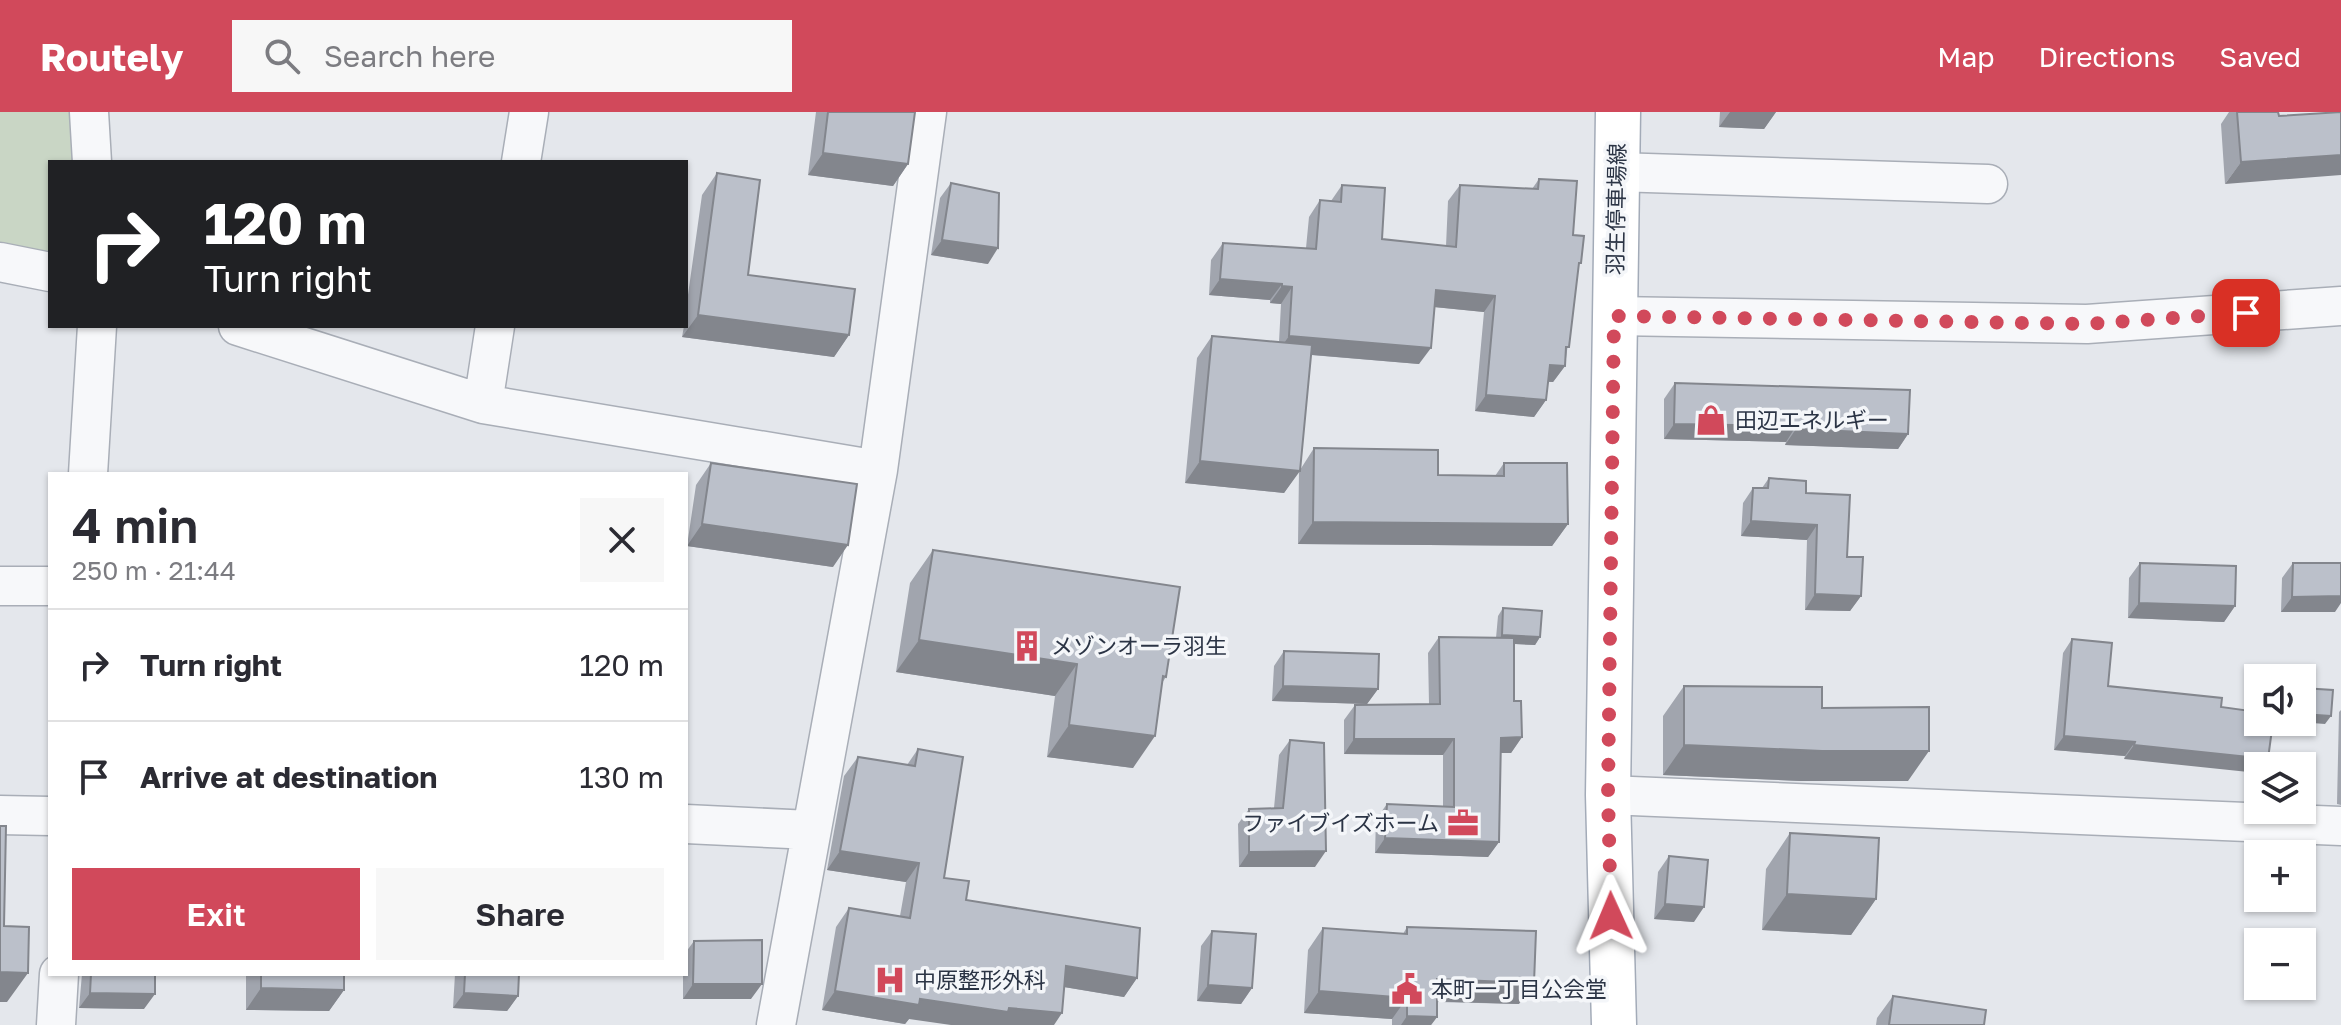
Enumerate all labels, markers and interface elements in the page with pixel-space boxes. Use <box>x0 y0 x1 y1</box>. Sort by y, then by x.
search box <box>232 20 792 92</box>
text: Routely <box>40 34 184 79</box>
icon: search <box>260 34 304 78</box>
text: Search here <box>324 38 496 74</box>
text: Map <box>1937 40 1994 73</box>
text: Directions <box>2038 40 2175 73</box>
text: Saved <box>2219 40 2301 73</box>
street label: 羽生停車場線 <box>1601 143 1630 275</box>
text: 120 m <box>204 189 366 256</box>
icon: right <box>72 192 176 296</box>
text: Turn right <box>204 257 372 300</box>
pin <box>2212 279 2280 347</box>
icon: arrive <box>2224 291 2268 335</box>
shop icon: 田辺エネルギー <box>1694 403 1728 437</box>
place label: 田辺エネルギー <box>1735 406 1889 433</box>
text: 4 min <box>72 496 198 554</box>
button: close <box>580 498 664 582</box>
text: 250 m · 21:44 <box>72 555 236 586</box>
building icon: メゾンオーラ羽生 <box>1010 629 1044 663</box>
place label: メゾンオーラ羽生 <box>1051 632 1227 659</box>
icon: right <box>72 643 116 687</box>
text: Turn right <box>140 647 282 683</box>
text: 120 m <box>579 647 664 683</box>
map controls <box>2244 664 2316 1000</box>
button: sound <box>2244 664 2316 736</box>
button: layers <box>2244 752 2316 824</box>
icon: arrive <box>72 755 116 799</box>
text: Arrive at destination <box>140 759 437 795</box>
text: 130 m <box>579 759 664 795</box>
office icon: ファイブイズホーム <box>1446 806 1480 840</box>
place label: ファイブイズホーム <box>1242 809 1439 836</box>
button: + <box>2244 840 2316 912</box>
button: Exit <box>72 868 360 960</box>
button: Share <box>376 868 664 960</box>
position arrow <box>1569 874 1653 958</box>
button: − <box>2244 928 2316 1000</box>
hospital icon: 中原整形外科 <box>873 963 907 997</box>
place label: 中原整形外科 <box>914 966 1046 993</box>
public building icon: 本町一丁目公会堂 <box>1390 972 1424 1006</box>
place label: 本町一丁目公会堂 <box>1431 975 1607 1002</box>

